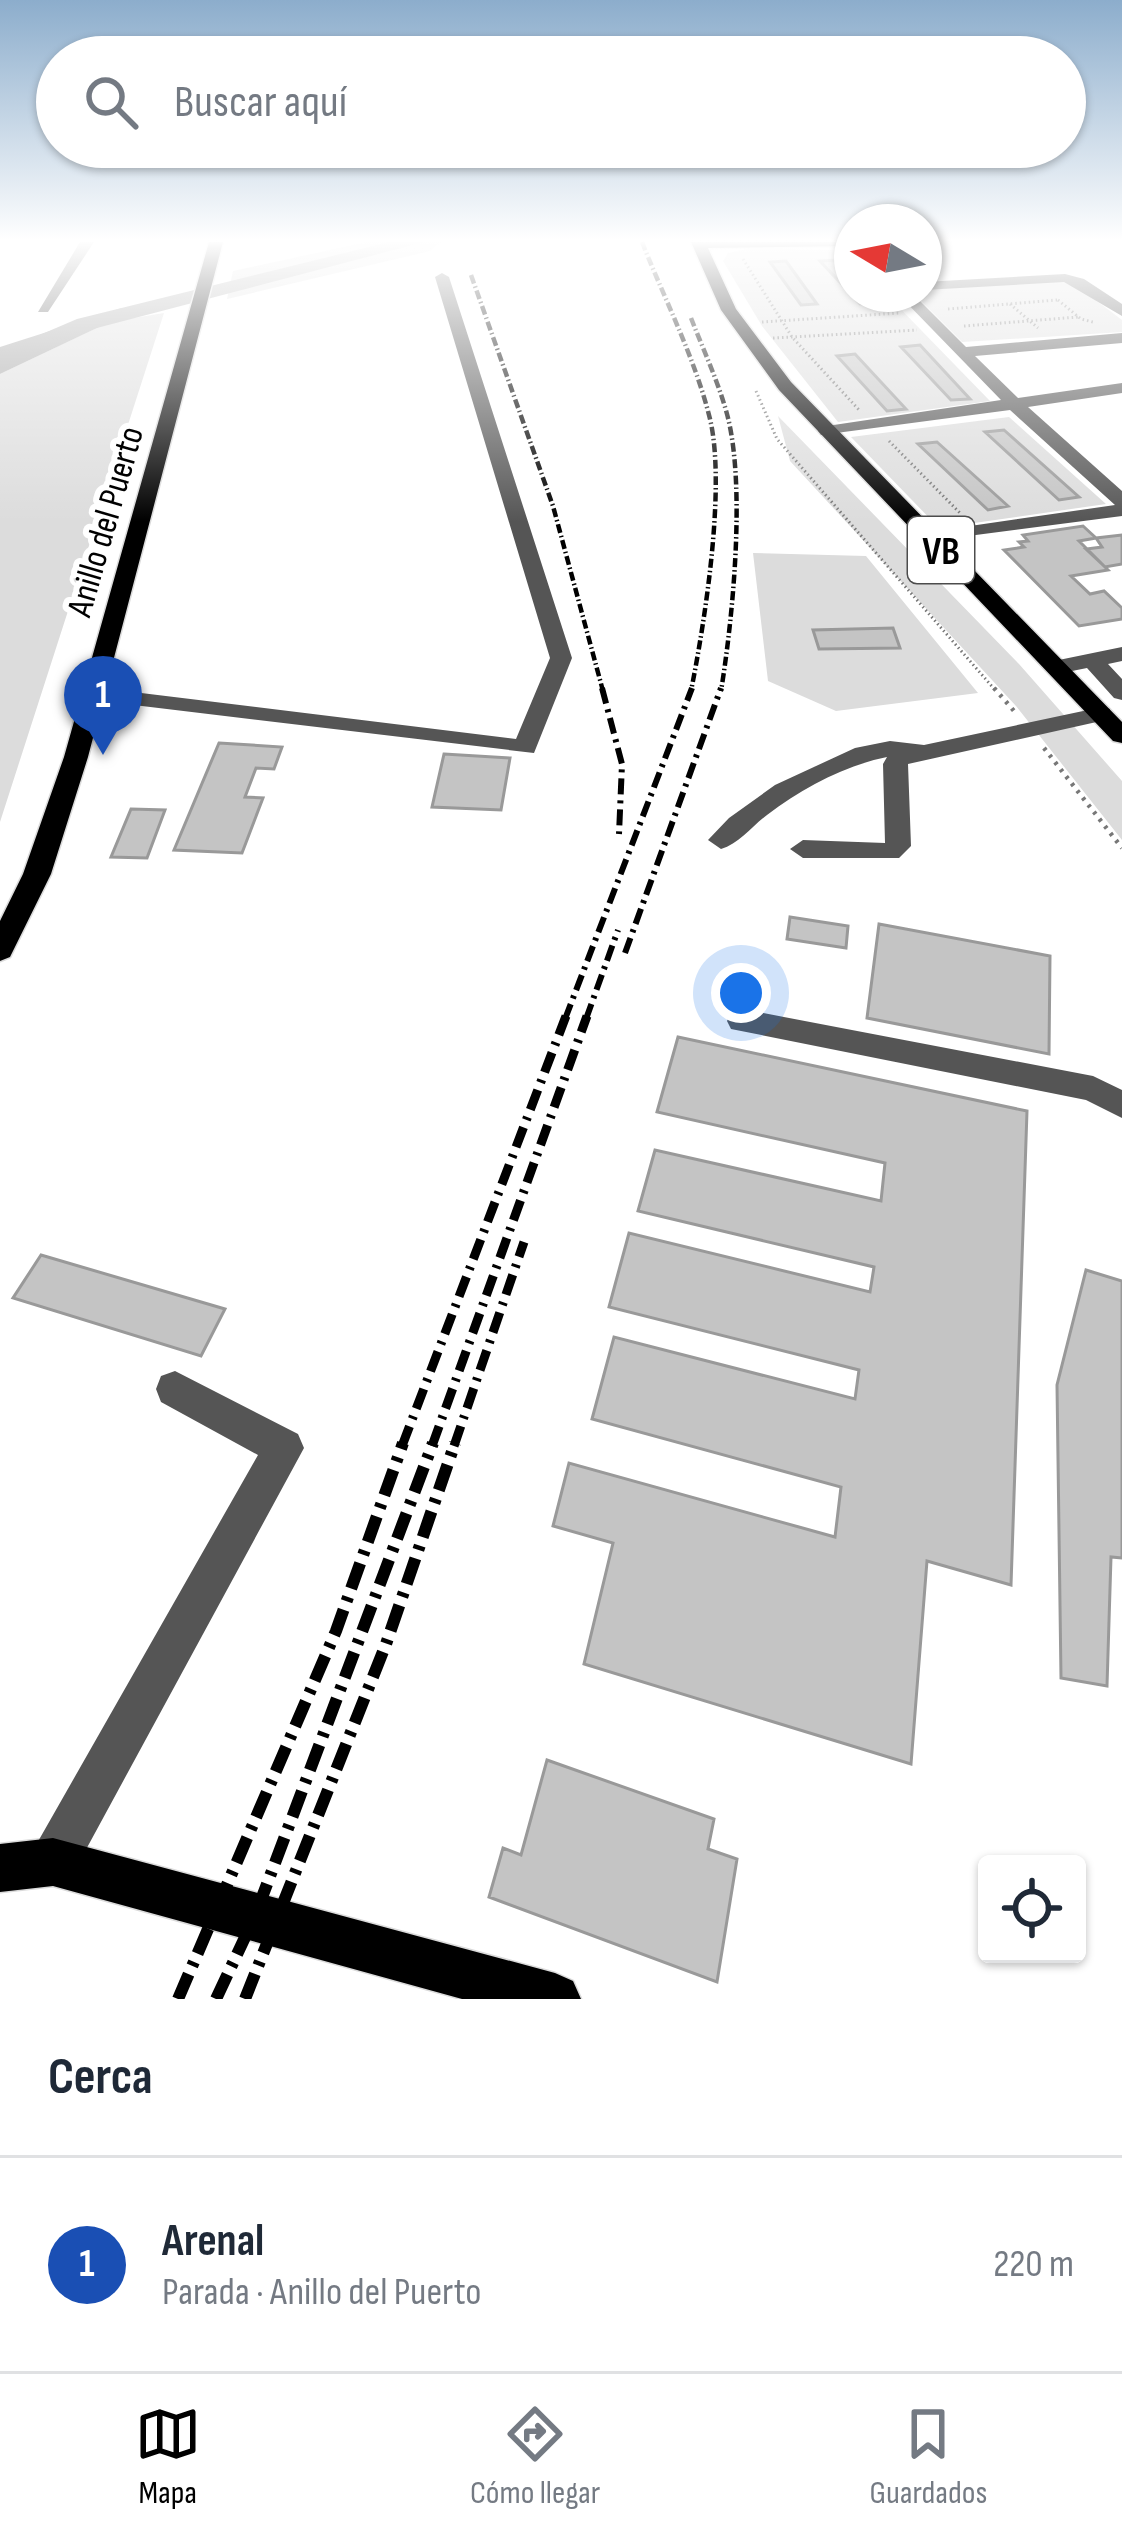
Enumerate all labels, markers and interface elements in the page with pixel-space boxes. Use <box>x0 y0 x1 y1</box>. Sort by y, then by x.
search box <box>36 36 1086 168</box>
icon: search <box>78 69 144 135</box>
text: Buscar aquí <box>174 75 347 130</box>
north arrow <box>834 204 942 312</box>
street label: Anillo del Puerto <box>59 422 154 622</box>
road number: VB <box>908 517 974 583</box>
pin: 1 <box>64 656 142 755</box>
your location <box>711 963 771 1023</box>
map controls <box>978 1855 1086 1963</box>
button: locate <box>978 1855 1086 1963</box>
text: Cerca <box>48 2047 153 2108</box>
text: Arenal <box>162 2214 264 2269</box>
text: 1 <box>79 2241 95 2288</box>
text: 220 m <box>993 2241 1074 2288</box>
text: Parada · Anillo del Puerto <box>162 2269 482 2316</box>
tab: Mapa <box>135 2401 201 2513</box>
tab: Cómo llegar <box>470 2401 600 2513</box>
tab: Guardados <box>870 2401 987 2513</box>

